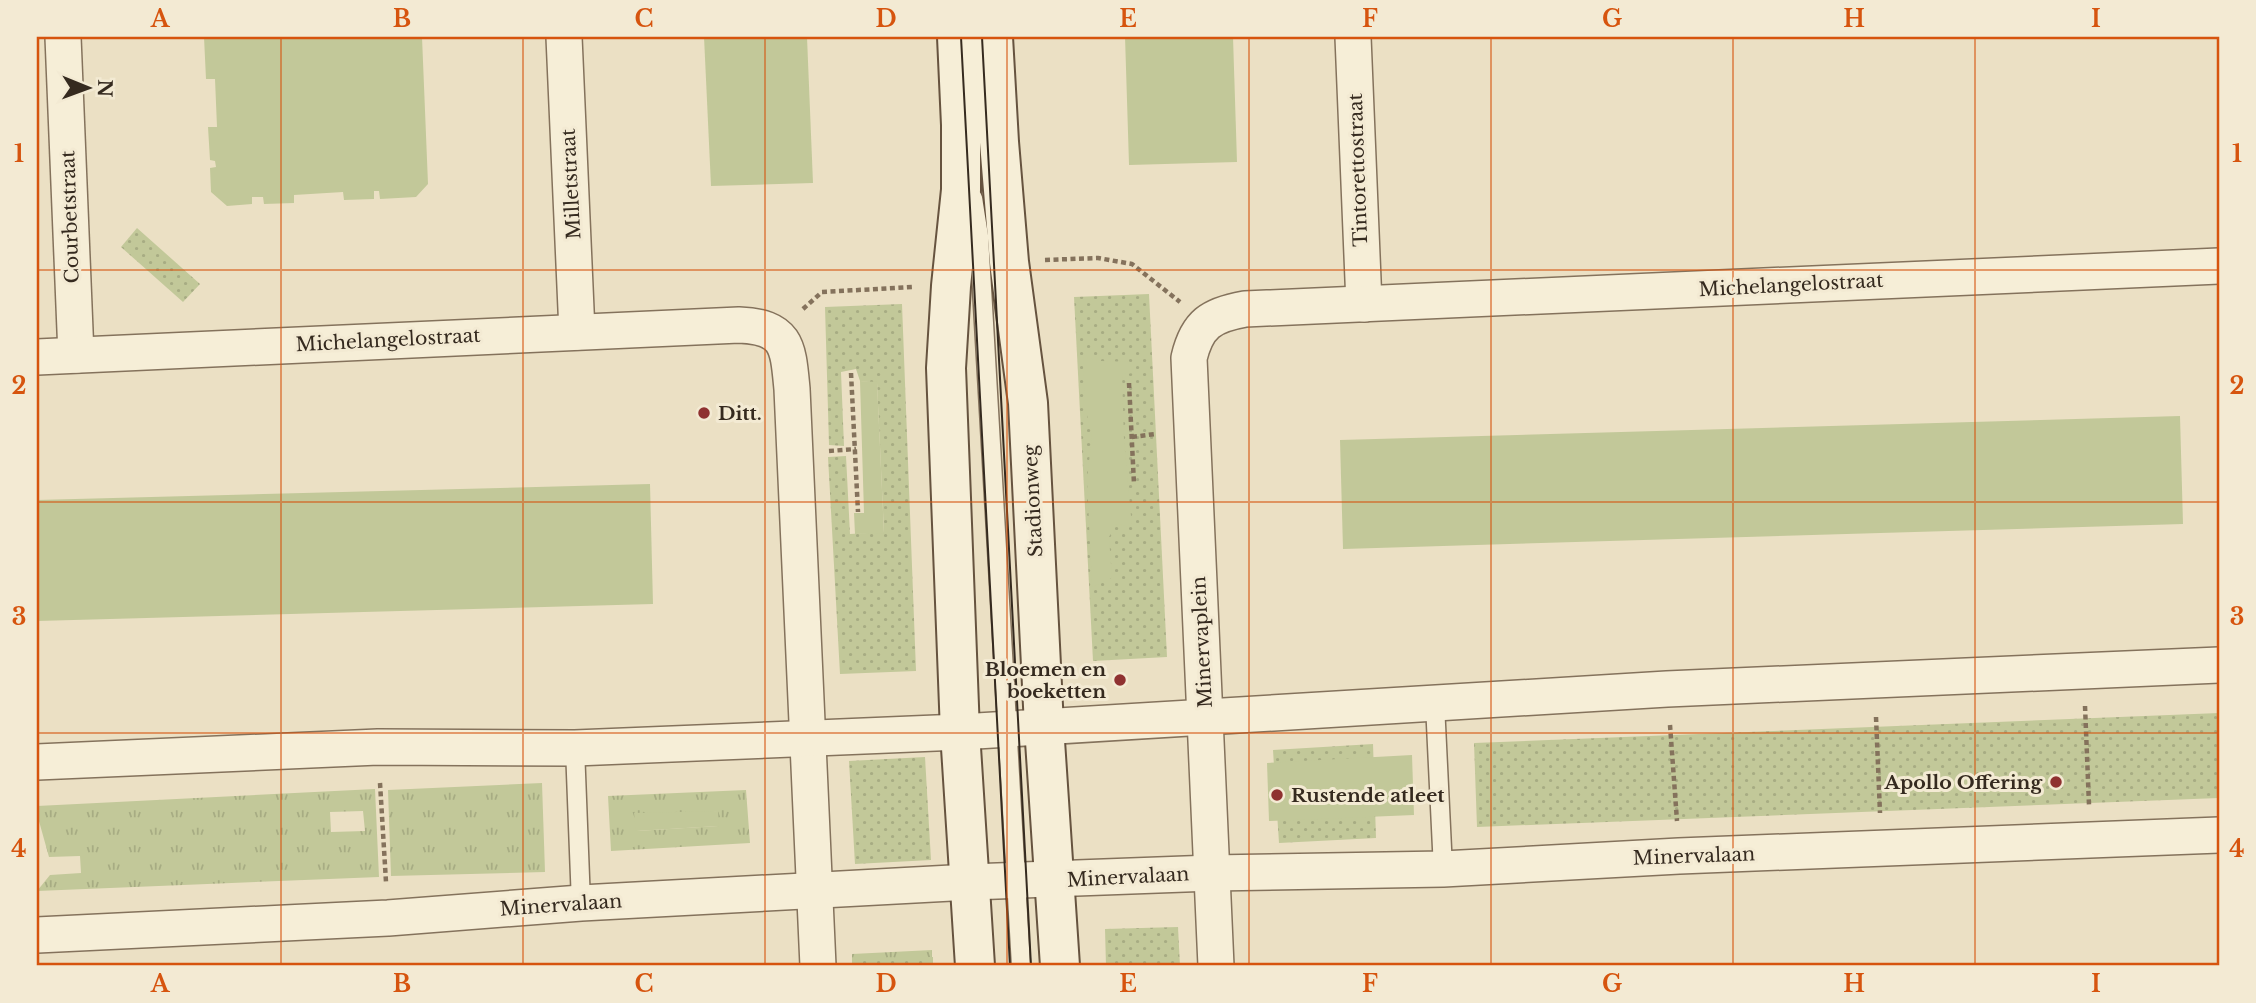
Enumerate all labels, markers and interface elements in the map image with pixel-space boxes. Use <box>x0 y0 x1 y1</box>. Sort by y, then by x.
text: A <box>150 5 171 33</box>
text: B <box>393 5 411 33</box>
text: C <box>635 5 653 33</box>
text: D <box>875 5 897 33</box>
text: E <box>1119 5 1137 33</box>
text: F <box>1362 5 1378 33</box>
text: G <box>1602 5 1622 33</box>
text: H <box>1843 5 1865 33</box>
text: I <box>2091 5 2101 33</box>
north arrow <box>52 52 122 122</box>
text: N <box>93 79 116 98</box>
street label: Tintorettostraat <box>1344 92 1372 247</box>
street label: Milletstraat <box>557 127 585 240</box>
text: 1 <box>14 140 24 168</box>
text: 1 <box>2232 140 2242 168</box>
street label: Courbetstraat <box>56 149 84 284</box>
street label: Michelangelostraat <box>1698 269 1885 301</box>
street label: Michelangelostraat <box>295 324 482 356</box>
text: 2 <box>12 372 26 400</box>
text: 2 <box>2230 372 2244 400</box>
place label: Ditt. <box>718 402 762 425</box>
marker: Ditt. <box>696 405 712 421</box>
street label: Stadionweg <box>1019 444 1047 558</box>
street label: Minervaplein <box>1187 576 1217 708</box>
text: 3 <box>12 603 26 631</box>
text: 3 <box>2230 603 2244 631</box>
place label: Bloemen en boeketten <box>985 658 1106 703</box>
marker: Bloemen en boeketten <box>1112 672 1128 688</box>
place label: Apollo Offering <box>1884 771 2043 794</box>
marker: Apollo Offering <box>2048 774 2064 790</box>
place label: Rustende atleet <box>1291 784 1445 807</box>
marker: Rustende atleet <box>1269 787 1285 803</box>
text: 4 <box>11 835 27 863</box>
text: 4 <box>2229 835 2245 863</box>
street label: Minervalaan <box>1632 842 1756 870</box>
street label: Minervalaan <box>1066 862 1190 892</box>
street label: Minervalaan <box>499 889 623 921</box>
text: A <box>150 970 171 998</box>
text: B <box>393 970 411 998</box>
text: C <box>635 970 653 998</box>
text: D <box>875 970 897 998</box>
text: E <box>1119 970 1137 998</box>
text: F <box>1362 970 1378 998</box>
text: G <box>1602 970 1622 998</box>
text: H <box>1843 970 1865 998</box>
text: I <box>2091 970 2101 998</box>

